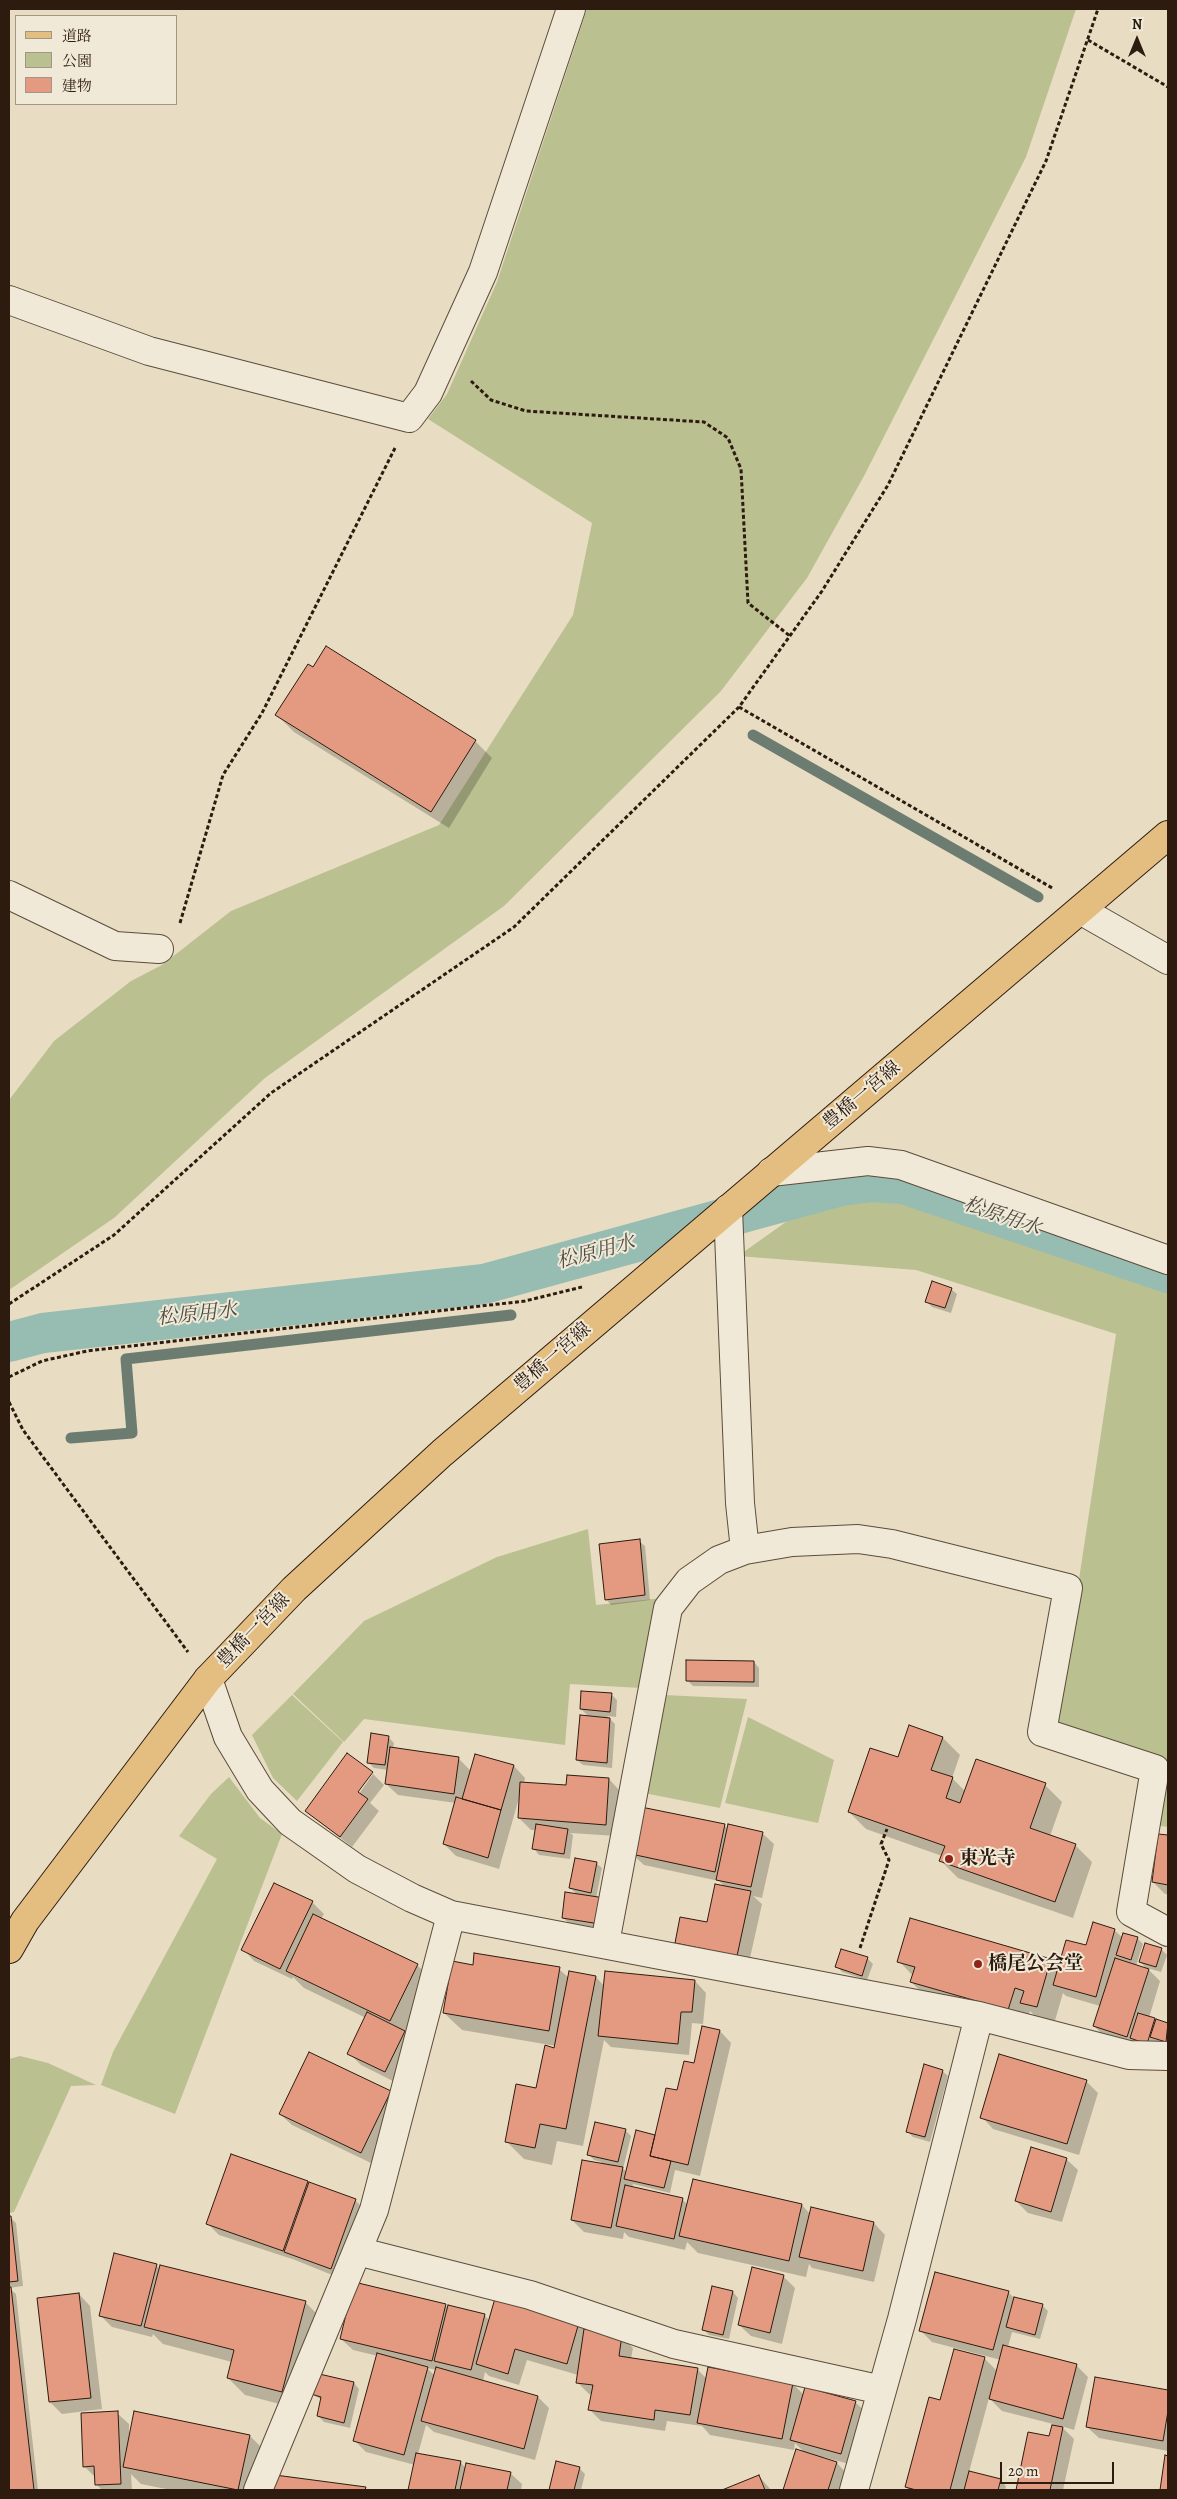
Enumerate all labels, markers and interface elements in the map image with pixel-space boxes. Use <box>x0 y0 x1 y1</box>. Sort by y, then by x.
legend <box>15 15 178 105</box>
north arrow <box>1112 15 1162 65</box>
text: N <box>1132 15 1142 34</box>
text: 道路 <box>62 26 92 46</box>
text: 公園 <box>62 51 92 71</box>
text: 建物 <box>62 76 92 96</box>
street label: 豊橋一宮線 <box>818 1057 906 1135</box>
water label: 松原用水 <box>960 1193 1044 1241</box>
water label: 松原用水 <box>554 1231 638 1275</box>
water label: 松原用水 <box>156 1299 238 1331</box>
street label: 豊橋一宮線 <box>510 1318 596 1398</box>
street label: 豊橋一宮線 <box>213 1589 295 1673</box>
place label: 東光寺 <box>959 1848 1016 1870</box>
marker: 東光寺 <box>943 1853 955 1865</box>
place label: 橋尾公会堂 <box>988 1953 1083 1975</box>
marker: 橋尾公会堂 <box>972 1958 984 1970</box>
scale bar <box>1002 2452 1116 2484</box>
text: 20 m <box>1008 2461 1039 2481</box>

